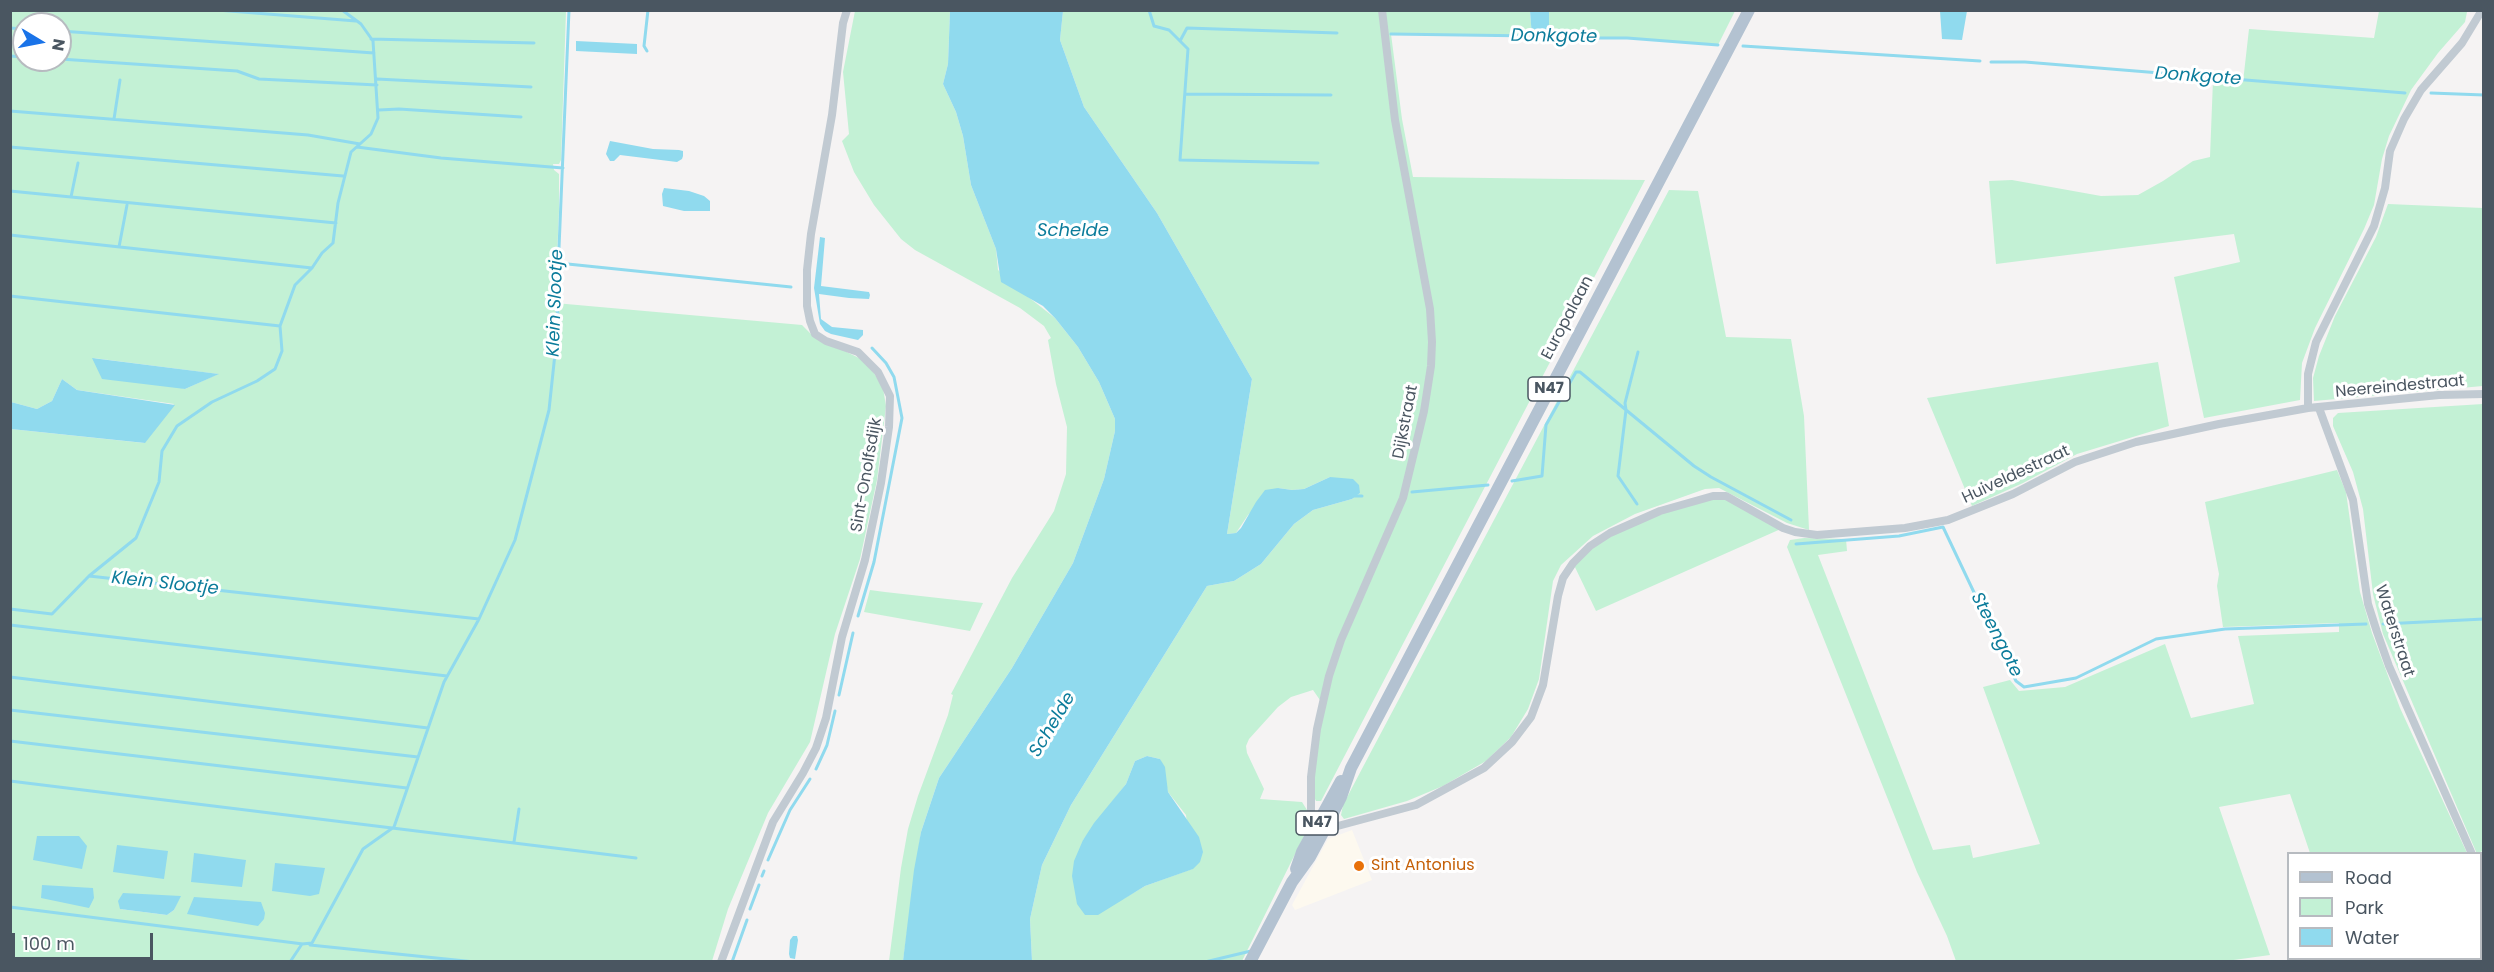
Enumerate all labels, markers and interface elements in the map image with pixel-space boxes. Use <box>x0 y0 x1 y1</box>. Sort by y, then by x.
north arrow <box>12 12 72 72</box>
water label: Donkgote <box>1511 25 1597 49</box>
text: N <box>46 37 71 53</box>
water label: Donkgote <box>2154 63 2242 91</box>
water label: Schelde <box>1037 220 1109 242</box>
water label: Klein Slootje <box>543 249 569 357</box>
street label: Europalaan <box>1538 273 1598 363</box>
street label: Neereindestraat <box>2335 372 2465 402</box>
road number: N47 <box>1528 377 1570 401</box>
street label: Dijkstraat <box>1389 383 1423 461</box>
street label: Sint-Onolfsdijk <box>847 416 887 534</box>
street label: Huiveldestraat <box>1959 442 2073 508</box>
water label: Klein Slootje <box>110 568 220 600</box>
street label: Waterstraat <box>2370 583 2418 679</box>
water label: Steengote <box>1965 589 2027 681</box>
water label: Schelde <box>1025 689 1081 761</box>
road number: N47 <box>1296 811 1338 835</box>
legend <box>2287 852 2482 960</box>
place label: Sint Antonius <box>1371 856 1475 876</box>
marker: Sint Antonius <box>1352 859 1366 873</box>
text: Road <box>2345 865 2392 890</box>
text: Park <box>2345 895 2384 920</box>
scale bar <box>15 921 156 959</box>
text: Water <box>2345 925 2399 950</box>
text: 100 m <box>23 931 75 956</box>

